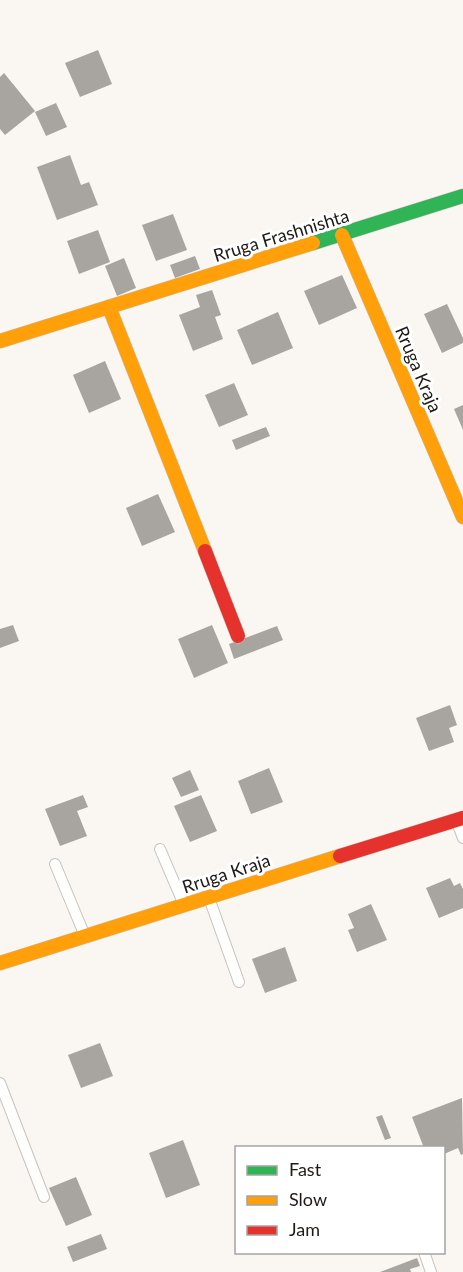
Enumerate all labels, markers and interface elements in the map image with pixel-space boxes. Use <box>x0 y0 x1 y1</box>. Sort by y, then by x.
street label: Rruga Frashnishta <box>210 204 352 266</box>
street label: Rruga Kraja <box>391 323 447 415</box>
street label: Rruga Kraja <box>179 848 273 898</box>
legend <box>235 1146 445 1254</box>
text: Fast <box>289 1158 322 1180</box>
text: Slow <box>289 1188 327 1210</box>
text: Jam <box>289 1218 320 1240</box>

